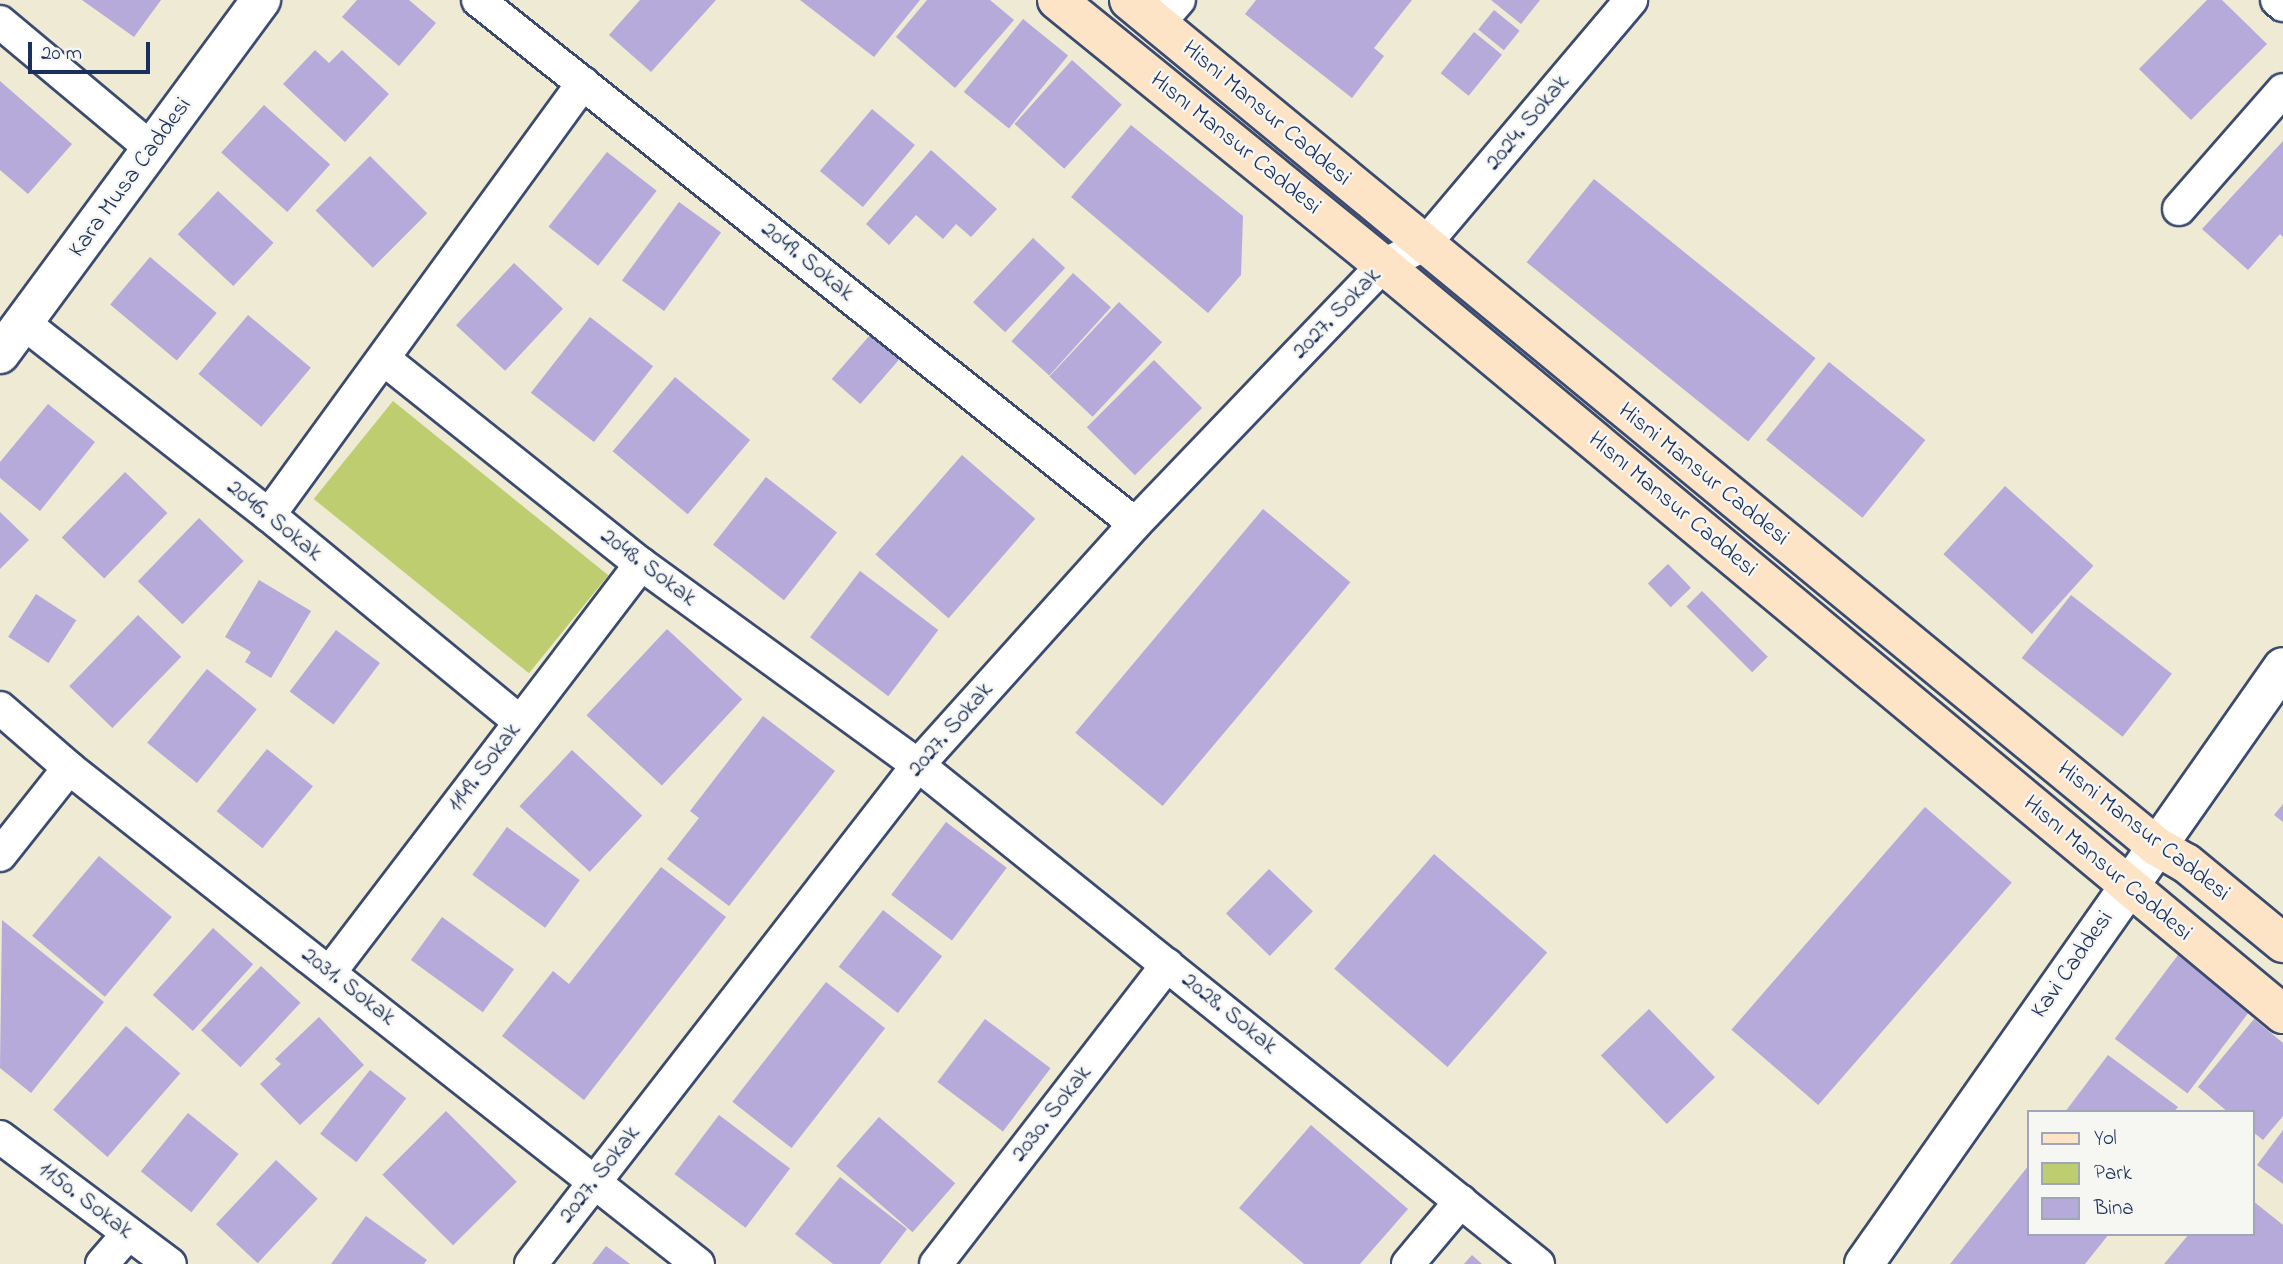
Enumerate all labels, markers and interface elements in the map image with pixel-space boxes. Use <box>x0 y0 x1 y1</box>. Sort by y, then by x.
scale bar <box>32 28 154 72</box>
street label: Hisni Mansur Caddesi <box>1176 35 1356 193</box>
text: 20 m <box>41 39 82 69</box>
street label: Hısnı Mansur Caddesi <box>1144 66 1326 222</box>
street label: 2024. Sokak <box>1480 69 1576 177</box>
street label: Kara Musa Caddesi <box>63 92 199 264</box>
street label: 2049. Sokak <box>755 216 859 308</box>
street label: 2027. Sokak <box>1286 262 1388 366</box>
street label: Hisni Mansur Caddesi <box>1612 397 1794 553</box>
street label: Hısnı Mansur Caddesi <box>1582 426 1762 584</box>
street label: 2046. Sokak <box>220 474 328 568</box>
street label: 2048. Sokak <box>594 522 702 614</box>
street label: 2027. Sokak <box>902 677 1000 783</box>
street label: 1149. Sokak <box>442 718 528 818</box>
street label: Hisni Mansur Caddesi <box>2051 755 2235 909</box>
street label: Hısnı Mansur Caddesi <box>2017 790 2197 948</box>
street label: Kavi Caddesi <box>2025 906 2121 1024</box>
street label: 2031. Sokak <box>295 941 401 1033</box>
street label: 2028. Sokak <box>1175 967 1283 1061</box>
street label: 2030. Sokak <box>1005 1060 1099 1168</box>
legend <box>2028 1110 2255 1236</box>
street label: 2027. Sokak <box>553 1120 647 1230</box>
text: Yol <box>2094 1124 2117 1154</box>
street label: 1150. Sokak <box>32 1156 138 1246</box>
text: Park <box>2094 1159 2132 1189</box>
text: Bina <box>2094 1194 2134 1224</box>

